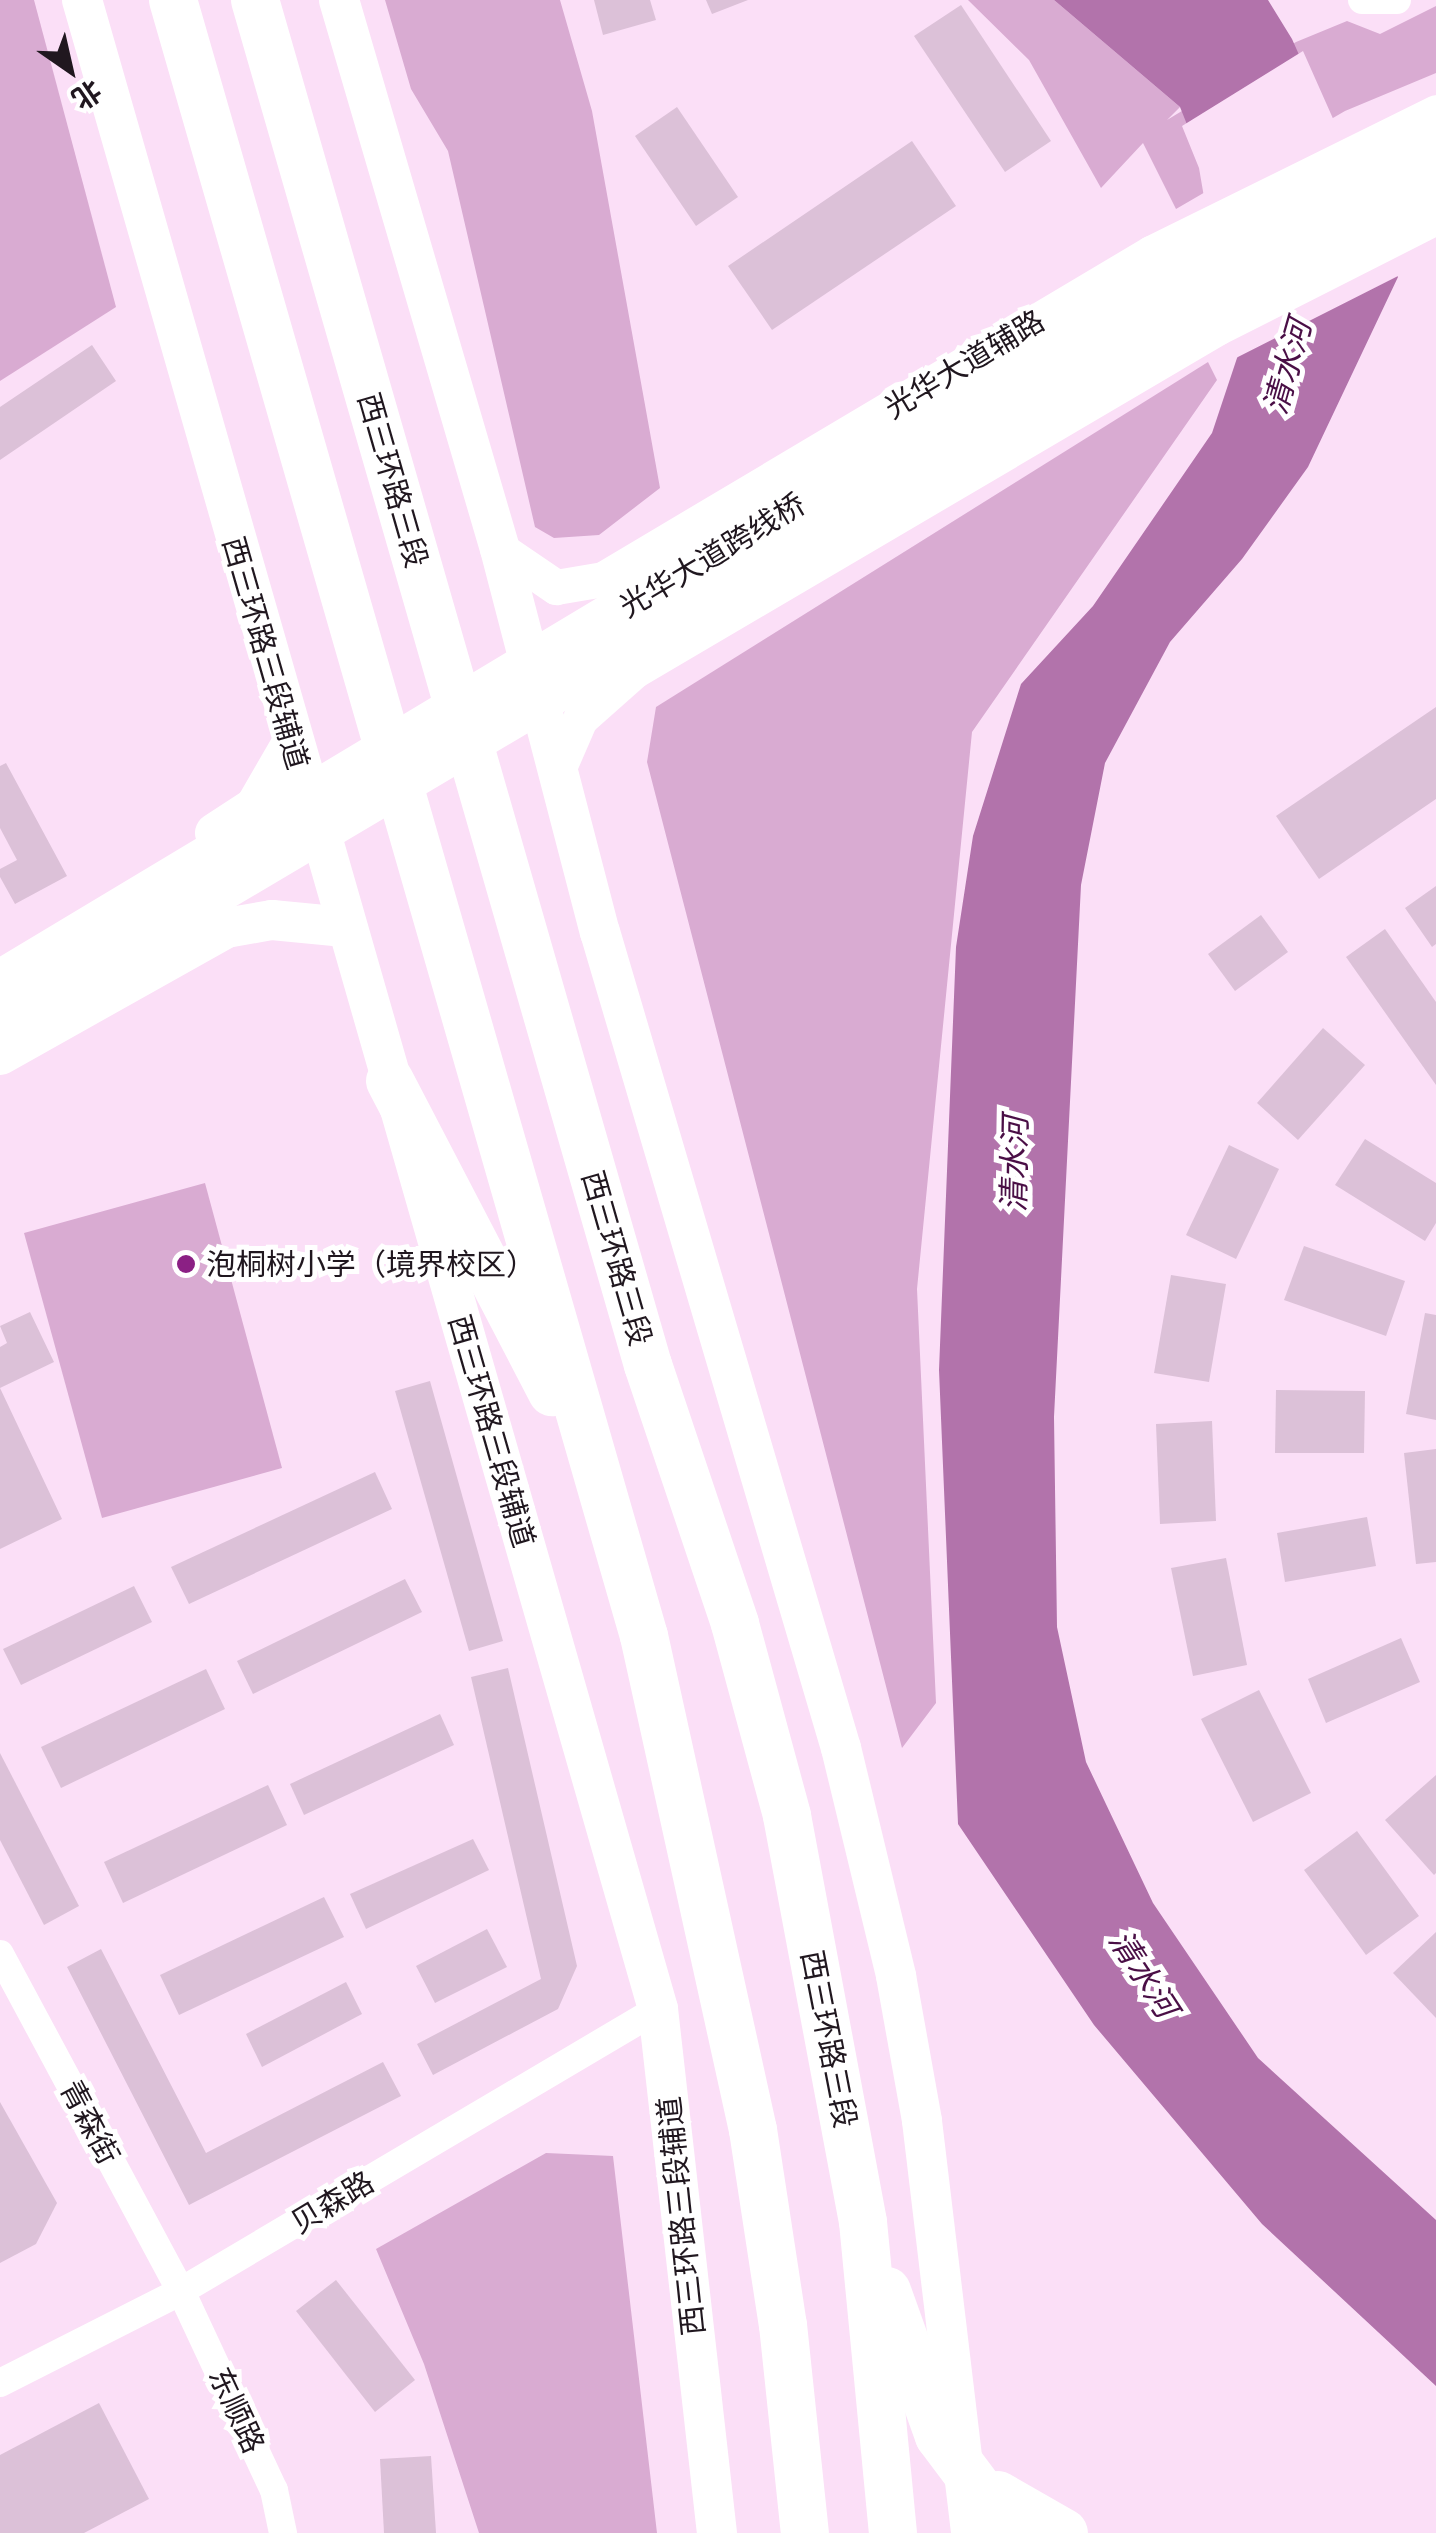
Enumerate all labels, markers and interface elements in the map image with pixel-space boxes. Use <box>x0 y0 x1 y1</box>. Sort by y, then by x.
north arrow <box>20 20 120 120</box>
text: 北 <box>66 74 107 116</box>
street label: 光华大道辅路 <box>878 302 1050 426</box>
water label: 清水河 <box>1256 316 1320 418</box>
street label: 西三环路三段 <box>351 389 435 571</box>
street label: 光华大道跨线桥 <box>613 485 811 625</box>
street label: 西三环路三段辅道 <box>216 533 316 773</box>
water label: 清水河 <box>995 1116 1035 1212</box>
street label: 西三环路三段 <box>575 1167 659 1349</box>
place label: 泡桐树小学（境界校区） <box>206 1246 536 1282</box>
marker: 泡桐树小学（境界校区） <box>175 1253 197 1275</box>
street label: 西三环路三段辅道 <box>442 1311 542 1551</box>
water label: 清水河 <box>1101 1923 1185 2025</box>
street label: 西三环路三段 <box>794 1947 864 2131</box>
street label: 青森街 <box>53 2074 127 2170</box>
street label: 西三环路三段辅道 <box>651 2095 711 2337</box>
street label: 贝森路 <box>284 2163 380 2241</box>
street label: 东顺路 <box>202 2362 272 2458</box>

